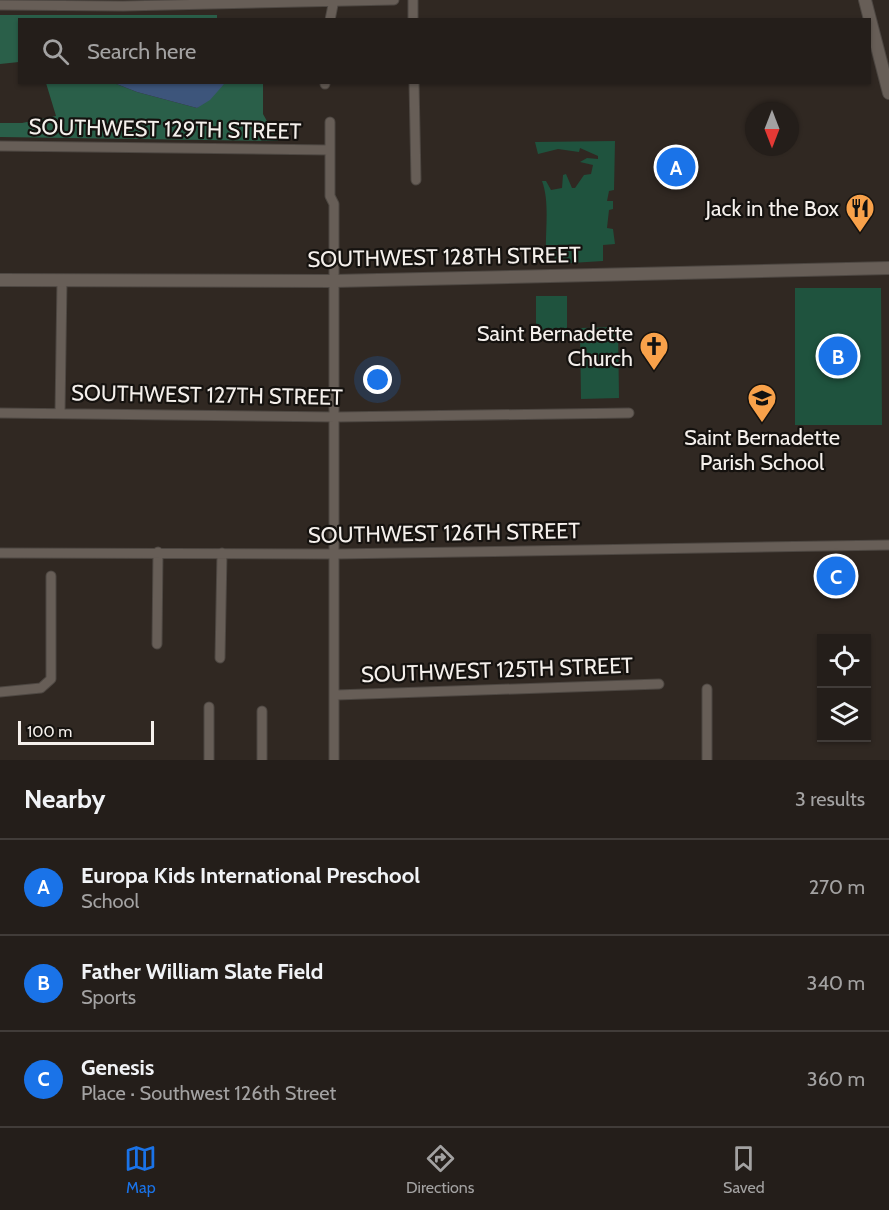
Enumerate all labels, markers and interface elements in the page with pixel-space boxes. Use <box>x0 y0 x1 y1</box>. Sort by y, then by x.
search box <box>18 18 871 84</box>
icon: search <box>39 35 72 68</box>
text: Search here <box>87 38 196 65</box>
north arrow <box>745 102 799 156</box>
street label: SOUTHWEST 129TH STREET <box>28 113 302 145</box>
pin: A <box>656 144 696 190</box>
restaurant icon: Jack in the Box <box>844 192 876 234</box>
place label: Jack in the Box <box>705 195 840 222</box>
street label: SOUTHWEST 128TH STREET <box>307 241 581 273</box>
place label: Saint Bernadette Church <box>477 320 633 372</box>
church icon: Saint Bernadette Church <box>638 330 670 372</box>
pin: B <box>818 334 858 378</box>
your location <box>363 365 392 394</box>
street label: SOUTHWEST 127TH STREET <box>71 379 343 411</box>
school or university icon: Saint Bernadette Parish School <box>746 382 778 424</box>
place label: Saint Bernadette Parish School <box>684 424 840 476</box>
street label: SOUTHWEST 126TH STREET <box>308 517 581 549</box>
pin: C <box>816 554 856 598</box>
map controls <box>817 634 871 742</box>
button: locate <box>817 634 871 688</box>
street label: SOUTHWEST 125TH STREET <box>360 652 634 688</box>
button: layers <box>817 688 871 742</box>
scale bar <box>18 718 154 746</box>
text: 100 m <box>27 722 72 741</box>
text: Nearby <box>24 783 105 815</box>
text: 3 results <box>795 787 865 811</box>
text: Europa Kids International Preschool <box>81 862 420 889</box>
text: A <box>37 875 50 899</box>
text: 270 m <box>809 875 865 899</box>
text: School <box>81 889 139 913</box>
text: Father William Slate Field <box>81 958 323 985</box>
text: B <box>37 971 50 995</box>
text: 340 m <box>807 971 865 995</box>
text: Sports <box>81 985 136 1009</box>
text: Genesis <box>81 1054 154 1081</box>
text: C <box>37 1067 50 1091</box>
text: 360 m <box>807 1067 865 1091</box>
text: Place · Southwest 126th Street <box>81 1081 336 1105</box>
tab: Map <box>124 1142 157 1197</box>
tab: Directions <box>406 1142 474 1197</box>
tab: Saved <box>723 1142 765 1197</box>

